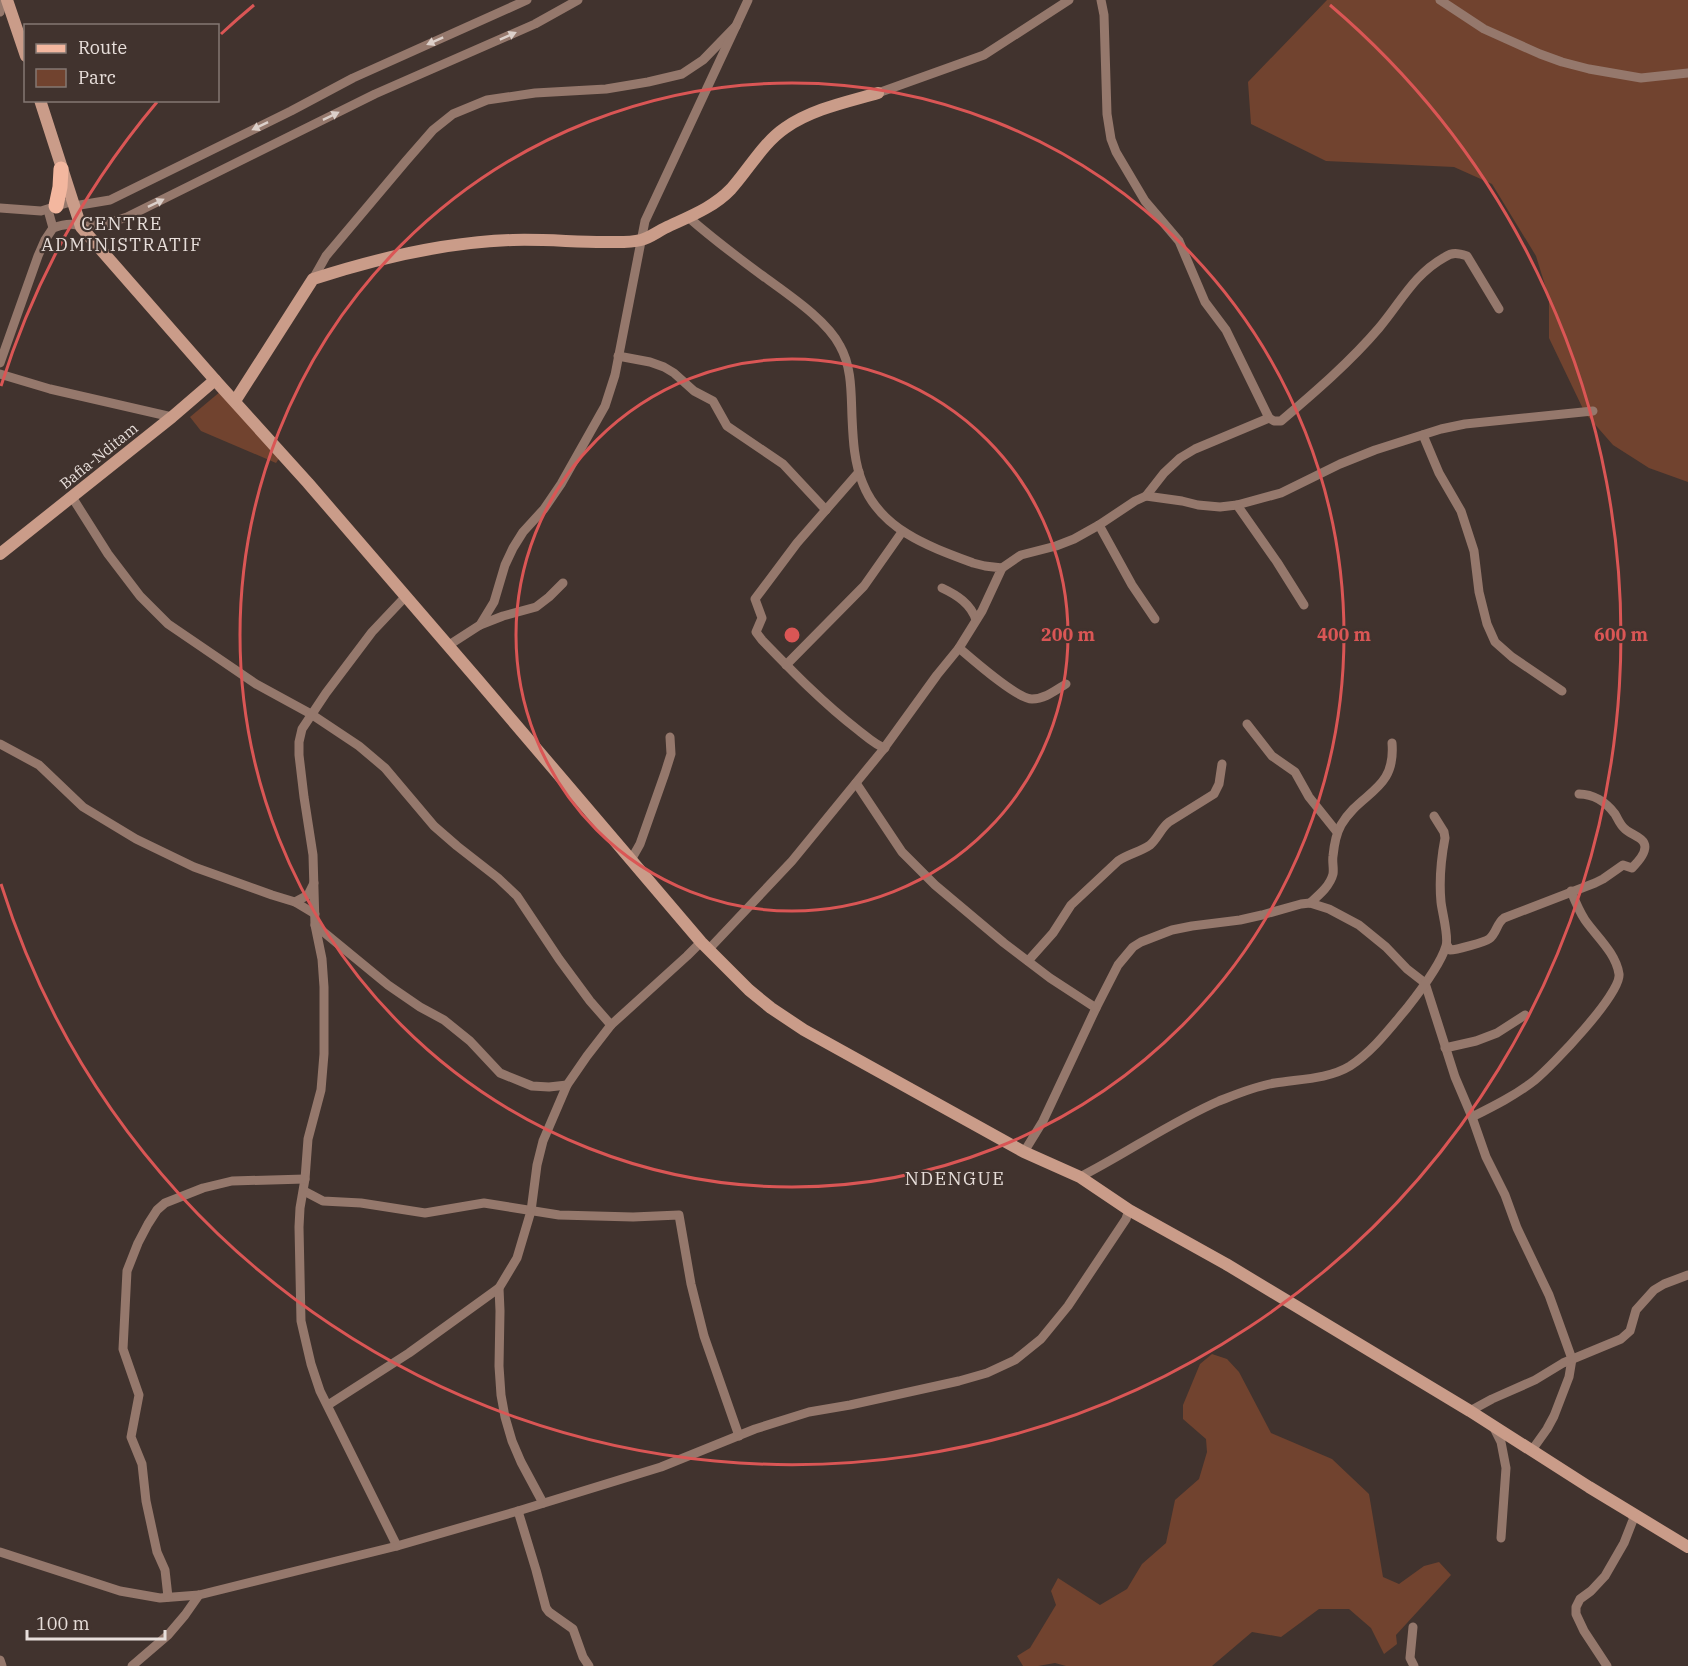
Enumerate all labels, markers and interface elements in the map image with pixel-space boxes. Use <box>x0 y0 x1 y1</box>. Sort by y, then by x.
legend <box>24 24 219 102</box>
one-way arrow <box>500 31 517 40</box>
text: Route <box>78 36 127 59</box>
one-way arrow <box>426 36 444 46</box>
text: Parc <box>78 66 116 89</box>
one-way arrow <box>322 112 339 121</box>
one-way arrow <box>252 122 269 131</box>
one-way arrow <box>147 198 165 208</box>
district label: CENTRE ADMINISTRATIF <box>41 212 203 256</box>
street label: Bafia-Nditam <box>56 418 142 493</box>
text: 200 m <box>1041 623 1096 646</box>
text: 400 m <box>1317 623 1372 646</box>
text: 600 m <box>1594 623 1649 646</box>
centre of rings <box>782 625 802 645</box>
district label: NDENGUE <box>905 1167 1005 1190</box>
scale bar <box>27 1603 165 1641</box>
text: 100 m <box>36 1612 90 1635</box>

